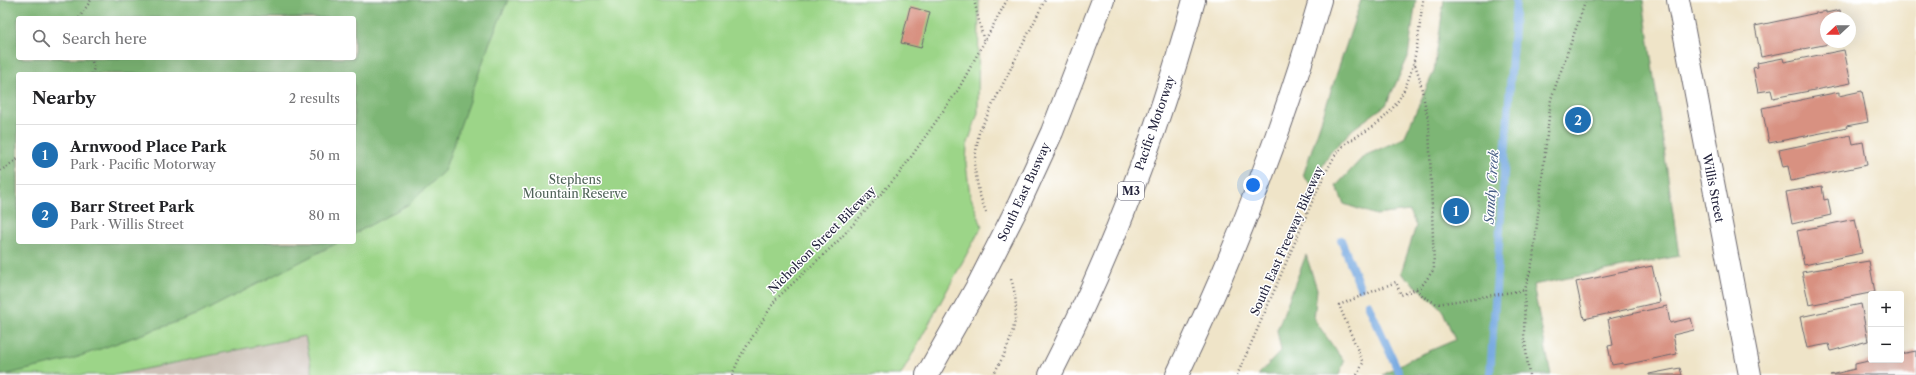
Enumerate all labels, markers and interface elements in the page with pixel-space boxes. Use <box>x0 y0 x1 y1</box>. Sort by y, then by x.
north arrow <box>1820 12 1856 48</box>
search box <box>16 16 356 60</box>
icon: search <box>30 27 52 49</box>
text: Search here <box>62 29 147 48</box>
street label: Pacific Motorway <box>1131 73 1178 172</box>
text: Nearby <box>32 88 96 108</box>
text: 2 results <box>289 90 340 106</box>
pin: 2 <box>1565 105 1591 135</box>
text: Arnwood Place Park <box>70 137 227 156</box>
street label: South East Busway <box>994 140 1053 244</box>
text: 1 <box>42 147 48 163</box>
text: 50 m <box>309 147 340 163</box>
water label: Sandy Creek <box>1480 149 1502 225</box>
street label: Willis Street <box>1699 151 1728 224</box>
text: Park · Pacific Motorway <box>70 156 216 172</box>
street label: South East Freeway Bikeway <box>1247 163 1327 318</box>
park label: Stephens Mountain Reserve <box>523 172 627 201</box>
your location <box>1243 175 1263 195</box>
road number: M3 <box>1118 182 1144 200</box>
street label: Nicholson Street Bikeway <box>765 183 879 297</box>
pin: 1 <box>1443 196 1469 226</box>
text: Barr Street Park <box>70 197 194 216</box>
text: 2 <box>41 207 49 223</box>
text: 80 m <box>308 207 340 223</box>
text: Park · Willis Street <box>70 216 184 232</box>
map controls <box>1868 291 1904 363</box>
button: + <box>1868 291 1904 327</box>
button: − <box>1868 327 1904 363</box>

